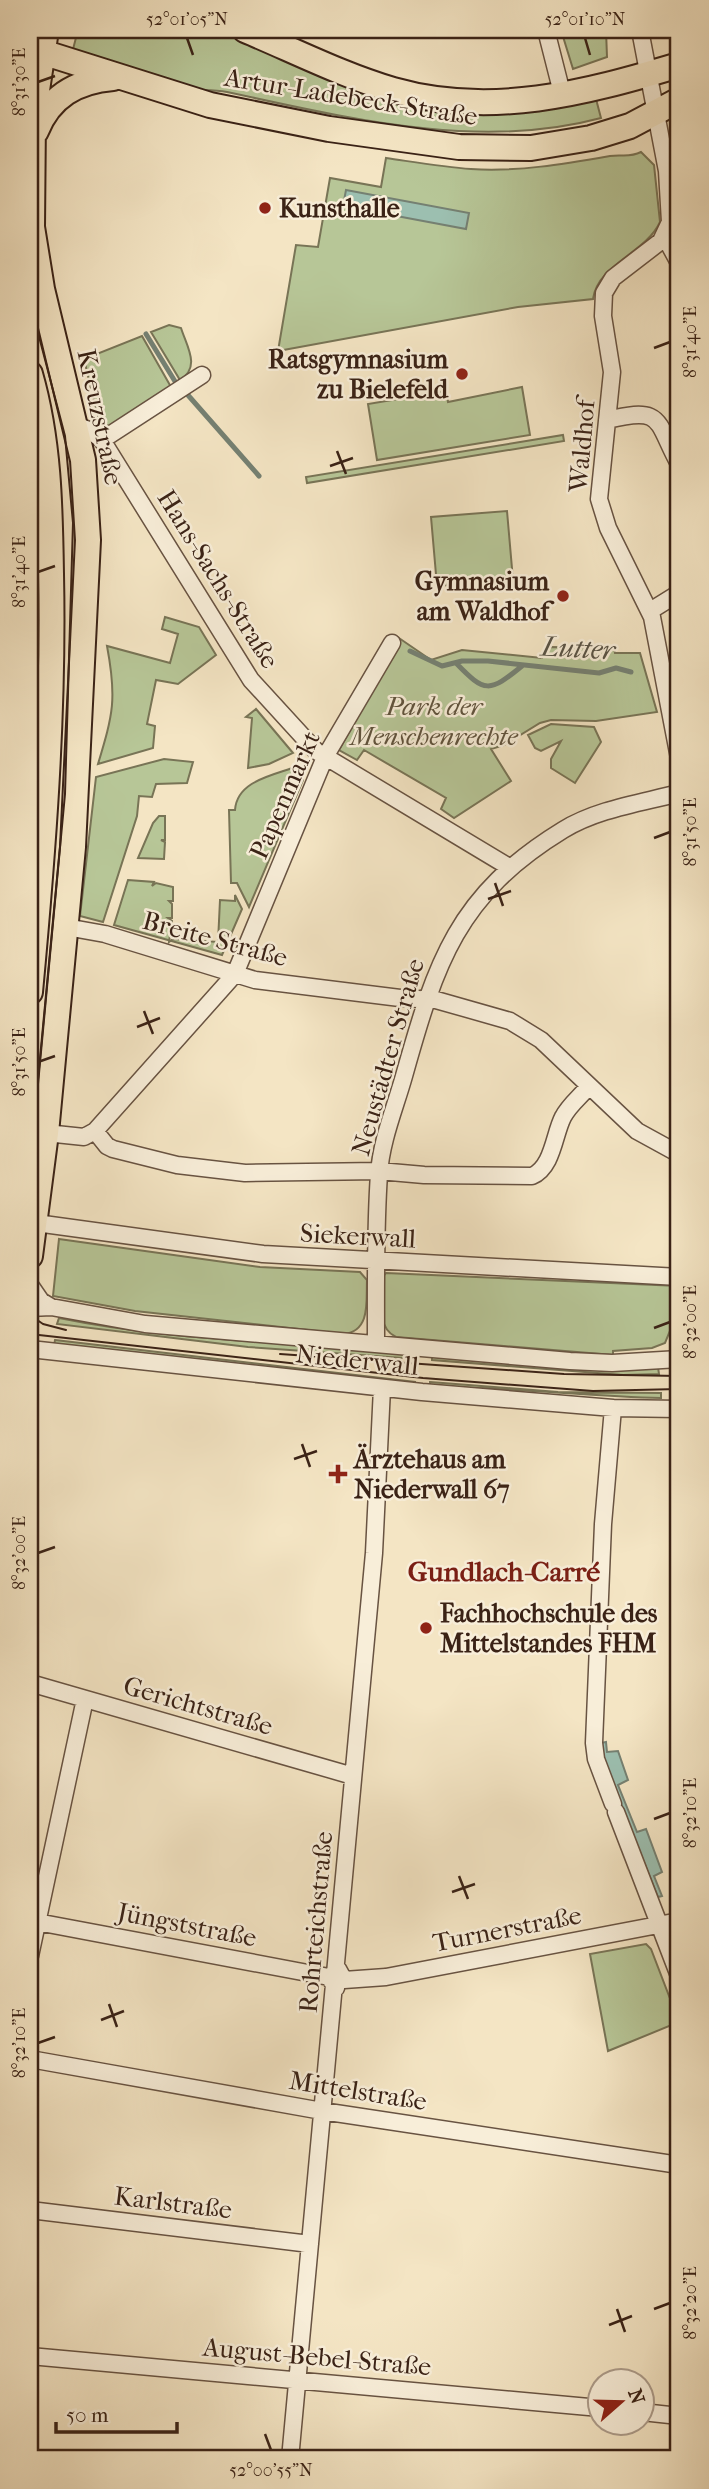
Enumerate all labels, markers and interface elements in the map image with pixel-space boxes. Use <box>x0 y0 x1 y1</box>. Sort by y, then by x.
text: 52°01'05"N <box>146 9 228 30</box>
text: 52°01'10"N <box>545 9 626 30</box>
text: 8°31'30"E <box>9 48 30 116</box>
street label: Artur-Ladebeck-Straße <box>221 62 480 132</box>
place label: Kunsthalle <box>279 193 400 224</box>
marker: Kunsthalle <box>257 200 273 216</box>
text: 8°31'40"E <box>680 306 701 378</box>
place label: Ratsgymnasium zu Bielefeld <box>268 344 449 405</box>
street label: Kreuzstraße <box>71 346 130 488</box>
marker: Ratsgymnasium zu Bielefeld <box>454 366 470 382</box>
street label: Waldhof <box>562 393 602 495</box>
street label: Hans-Sachs-Straße <box>151 484 285 674</box>
text: 8°31'40"E <box>9 536 30 608</box>
place label: Gymnasium am Waldhof <box>415 566 554 627</box>
marker: Gymnasium am Waldhof <box>555 588 571 604</box>
water label: Lutter <box>538 629 618 667</box>
park label: Park der Menschenrechte <box>348 691 519 752</box>
street label: Papenmarkt <box>243 726 327 864</box>
text: 8°31'50"E <box>680 798 701 866</box>
street label: Breite Straße <box>139 905 291 973</box>
street label: Neustädter Straße <box>345 955 431 1159</box>
text: 8°31'50"E <box>9 1028 30 1096</box>
street label: Siekerwall <box>299 1217 417 1255</box>
text: 8°32'00"E <box>680 1285 701 1359</box>
street label: Niederwall <box>294 1338 420 1382</box>
place label: Ärztehaus am Niederwall 67 <box>352 1443 510 1505</box>
marker: Ärztehaus am Niederwall 67 <box>328 1464 348 1484</box>
text: 8°32'00"E <box>9 1516 30 1590</box>
district label: Gundlach-Carré <box>408 1555 600 1588</box>
place label: Fachhochschule des Mittelstandes FHM <box>439 1598 658 1659</box>
marker: Fachhochschule des Mittelstandes FHM <box>418 1620 434 1636</box>
street label: Gerichtstraße <box>120 1670 276 1742</box>
text: 8°32'10"E <box>680 1778 701 1848</box>
street label: Rohrteichstraße <box>293 1830 339 2014</box>
street label: Jüngststraße <box>113 1896 259 1954</box>
street label: Turnerstraße <box>430 1899 584 1959</box>
text: 8°32'10"E <box>9 2008 30 2078</box>
street label: Mittelstraße <box>287 2065 429 2117</box>
street label: Karlstraße <box>112 2180 234 2226</box>
text: 8°32'20"E <box>680 2266 701 2340</box>
street label: August-Bebel-Straße <box>201 2331 433 2382</box>
north arrow <box>586 2366 656 2436</box>
text: N <box>623 2386 649 2408</box>
scale bar <box>56 2391 177 2435</box>
text: 50 m <box>66 2403 109 2427</box>
text: 52°00'55"N <box>229 2460 313 2481</box>

